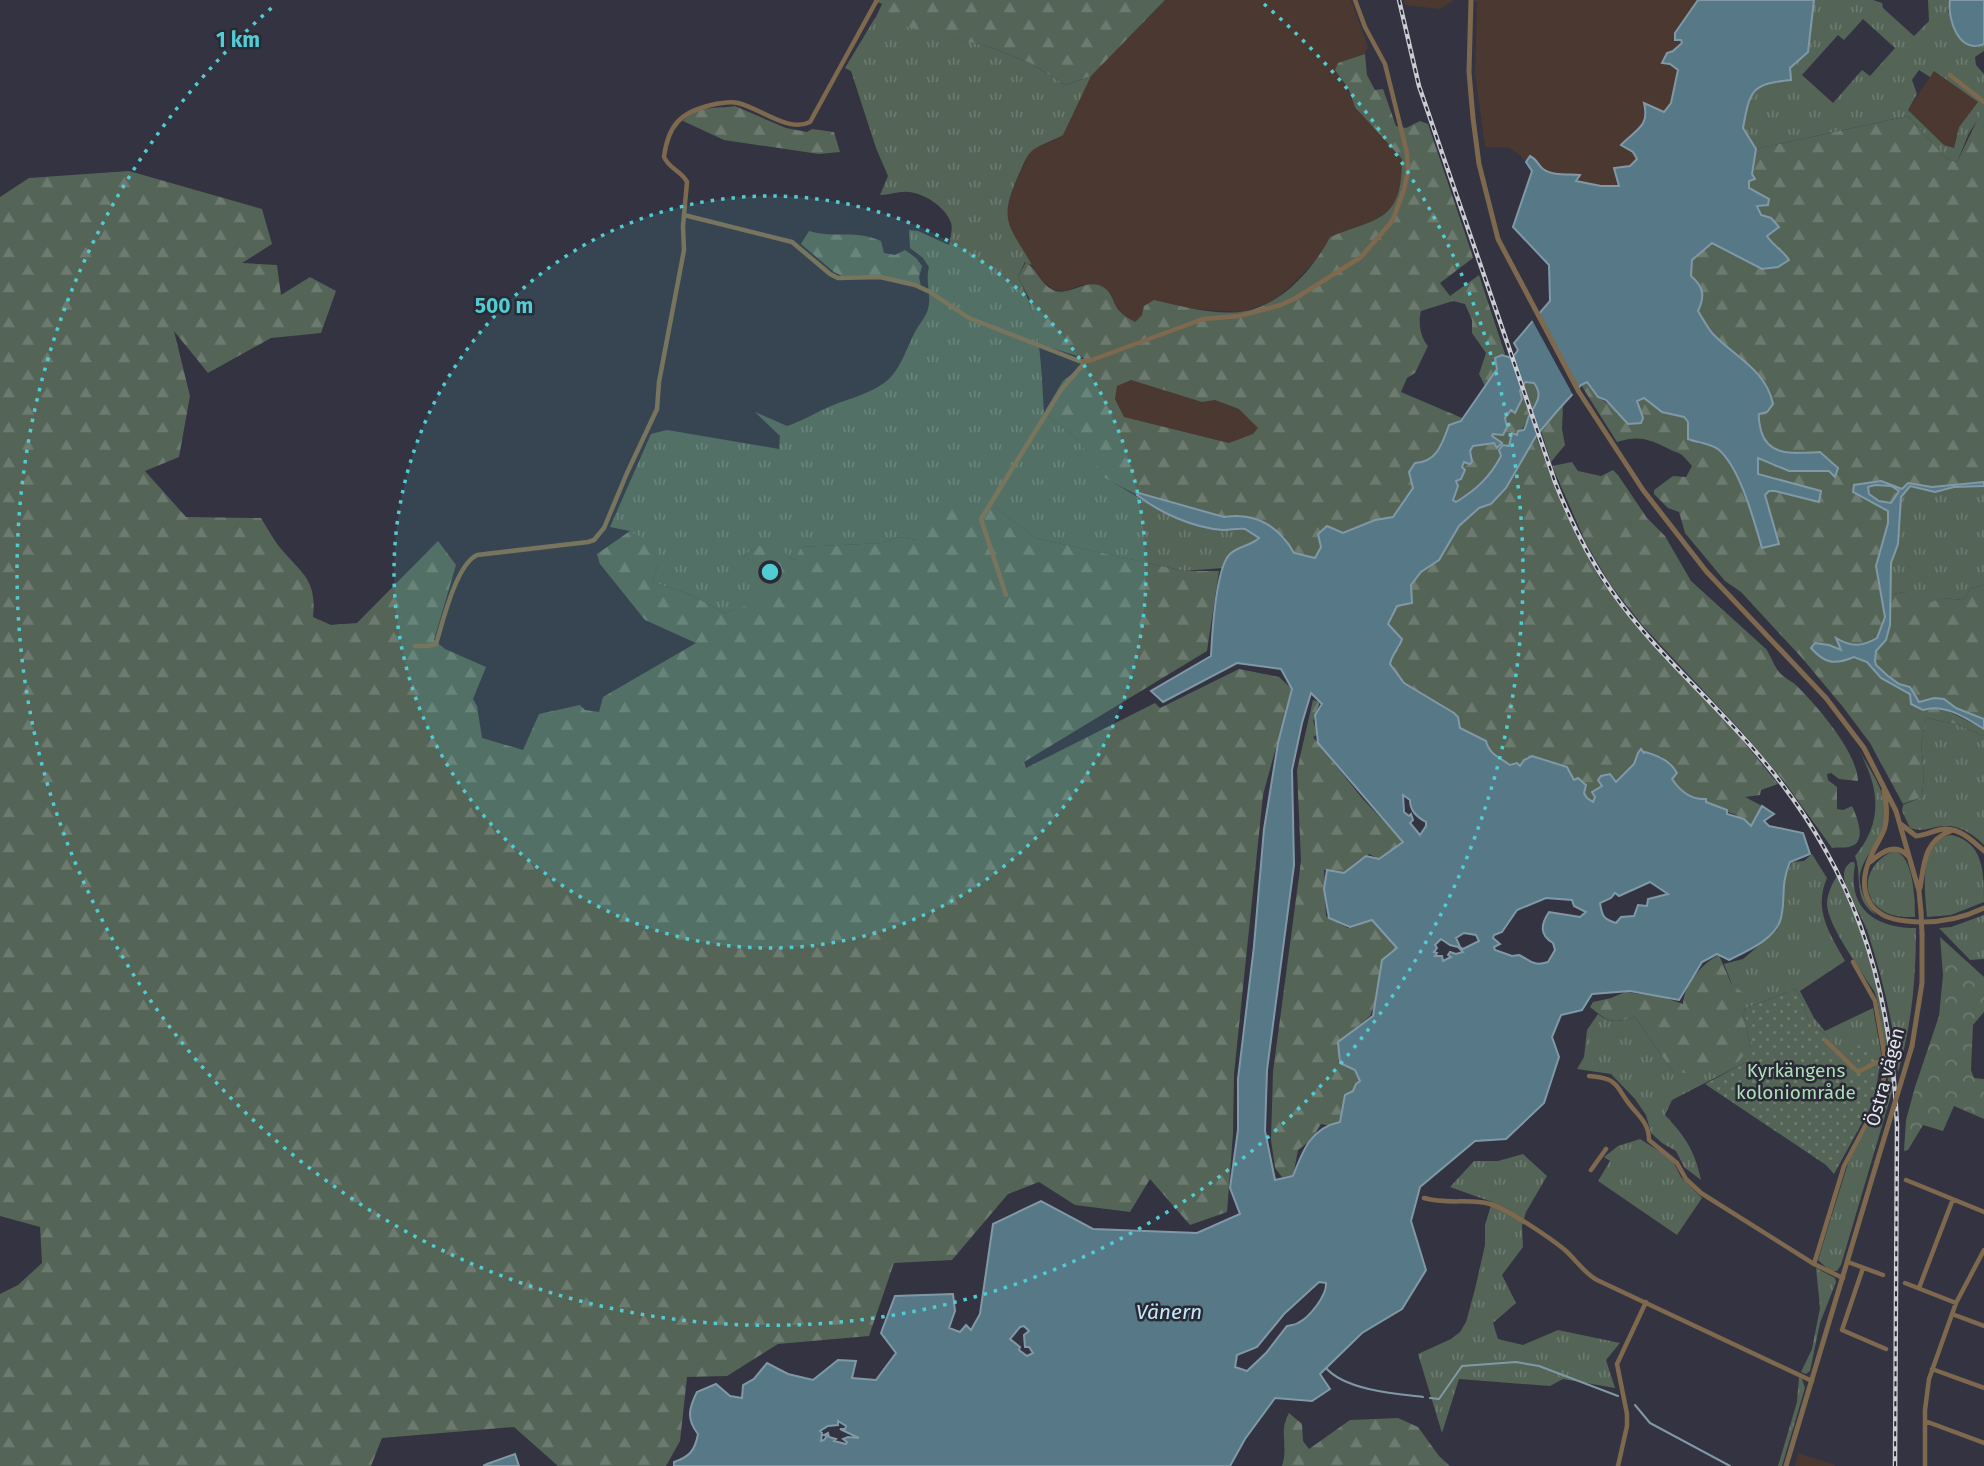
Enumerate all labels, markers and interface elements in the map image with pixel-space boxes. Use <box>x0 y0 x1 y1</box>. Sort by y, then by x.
text: 1 km <box>216 27 260 53</box>
text: 500 m <box>475 293 533 319</box>
centre of rings <box>758 560 782 584</box>
street label: Östra vägen <box>1861 1025 1909 1129</box>
park label: Kyrkängens koloniområde <box>1736 1059 1856 1104</box>
water label: Vänern <box>1136 1299 1202 1325</box>

